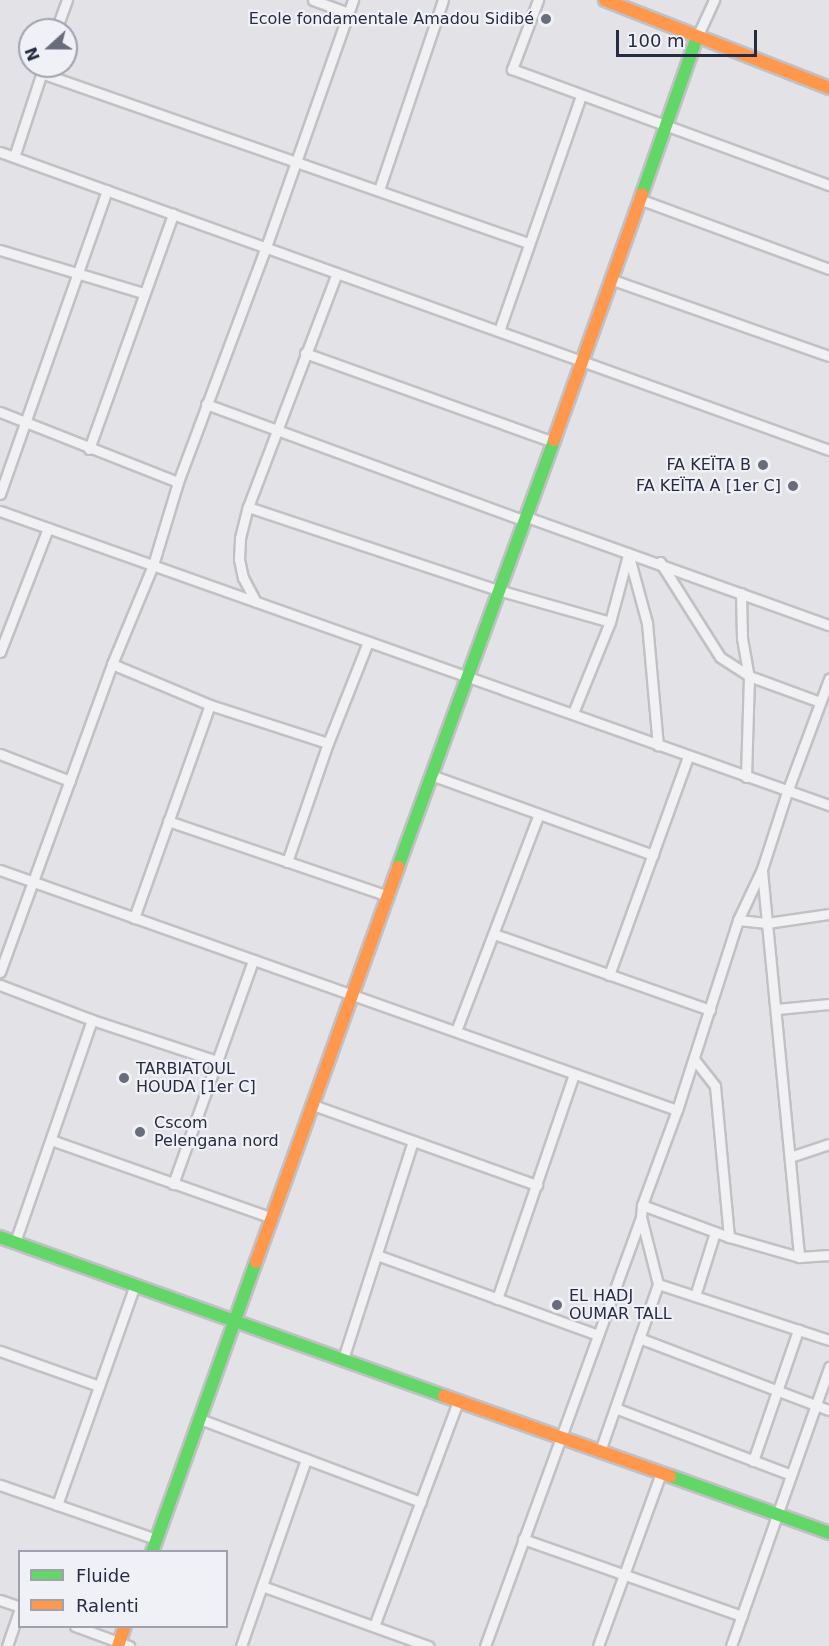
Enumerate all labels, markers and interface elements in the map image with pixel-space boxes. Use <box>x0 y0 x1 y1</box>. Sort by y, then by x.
place label: Ecole fondamentale Amadou Sidibé <box>249 9 534 29</box>
marker: Ecole fondamentale Amadou Sidibé <box>539 12 553 26</box>
north arrow <box>18 18 78 78</box>
scale bar <box>619 18 760 56</box>
text: 100 m <box>627 30 685 51</box>
text: N <box>21 44 44 64</box>
place label: FA KEÏTA B <box>666 455 751 475</box>
marker: FA KEÏTA B <box>756 458 770 472</box>
place label: FA KEÏTA A [1er C] <box>636 476 781 496</box>
marker: FA KEÏTA A [1er C] <box>786 479 800 493</box>
place label: TARBIATOUL HOUDA [1er C] <box>136 1059 256 1097</box>
marker: TARBIATOUL HOUDA [1er C] <box>117 1071 131 1085</box>
place label: Cscom Pelengana nord <box>154 1113 279 1151</box>
marker: Cscom Pelengana nord <box>131 1123 149 1141</box>
place label: EL HADJ OUMAR TALL <box>569 1286 672 1324</box>
marker: EL HADJ OUMAR TALL <box>550 1298 564 1312</box>
legend <box>18 1550 228 1628</box>
text: Fluide <box>76 1565 130 1586</box>
text: Ralenti <box>76 1595 139 1616</box>

